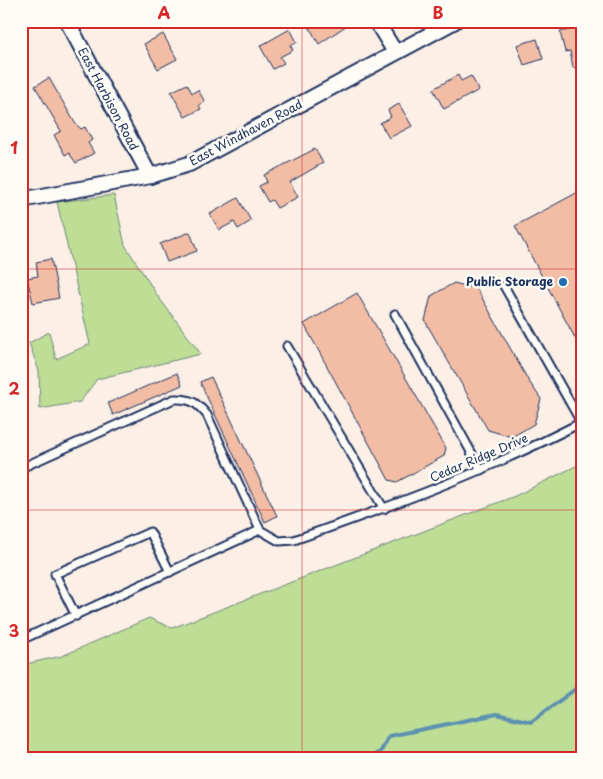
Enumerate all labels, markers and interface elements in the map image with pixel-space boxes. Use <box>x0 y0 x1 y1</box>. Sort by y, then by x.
text: A <box>158 0 171 24</box>
text: B <box>433 0 444 24</box>
street label: East Harbison Road <box>74 44 144 153</box>
street label: East Windhaven Road <box>186 95 305 170</box>
text: 1 <box>10 135 18 159</box>
place label: Public Storage <box>466 272 553 290</box>
marker: Public Storage <box>557 276 569 288</box>
text: 2 <box>8 376 20 400</box>
street label: Cedar Ridge Drive <box>427 428 531 486</box>
text: 3 <box>9 618 19 642</box>

